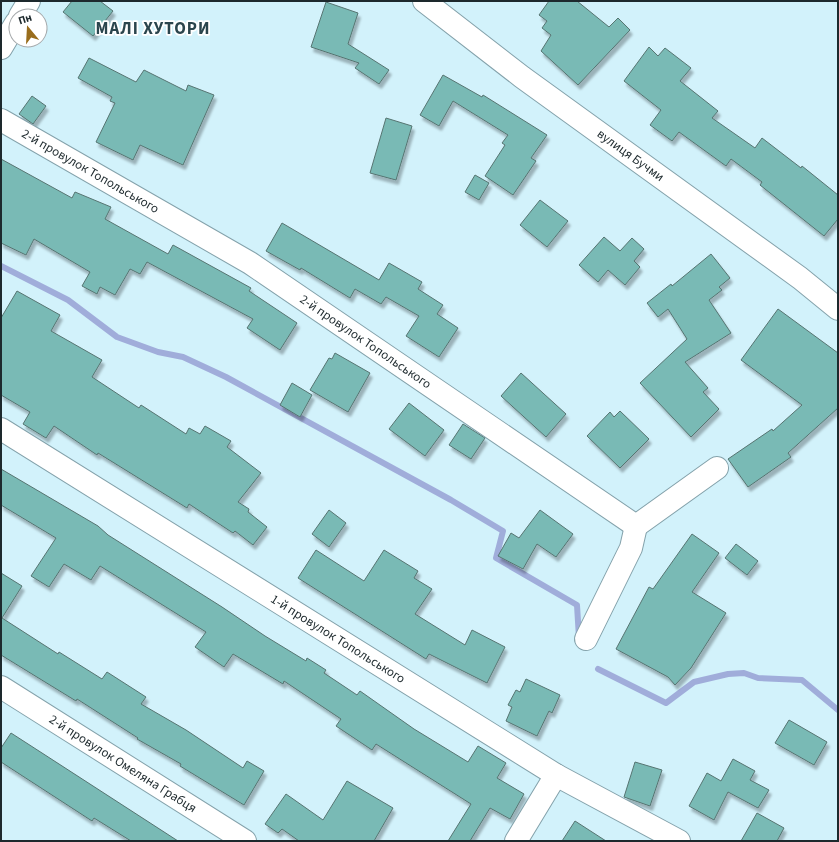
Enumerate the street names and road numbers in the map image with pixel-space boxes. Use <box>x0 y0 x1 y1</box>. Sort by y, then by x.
street label: 2-й провулок Топольського <box>18 125 162 218</box>
street label: вулиця Бучми <box>593 125 668 186</box>
street label: 2-й провулок Топольського <box>296 290 435 393</box>
street label: 1-й провулок Топольського <box>267 590 409 688</box>
street label: 2-й провулок Омеляна Грабця <box>46 711 200 817</box>

